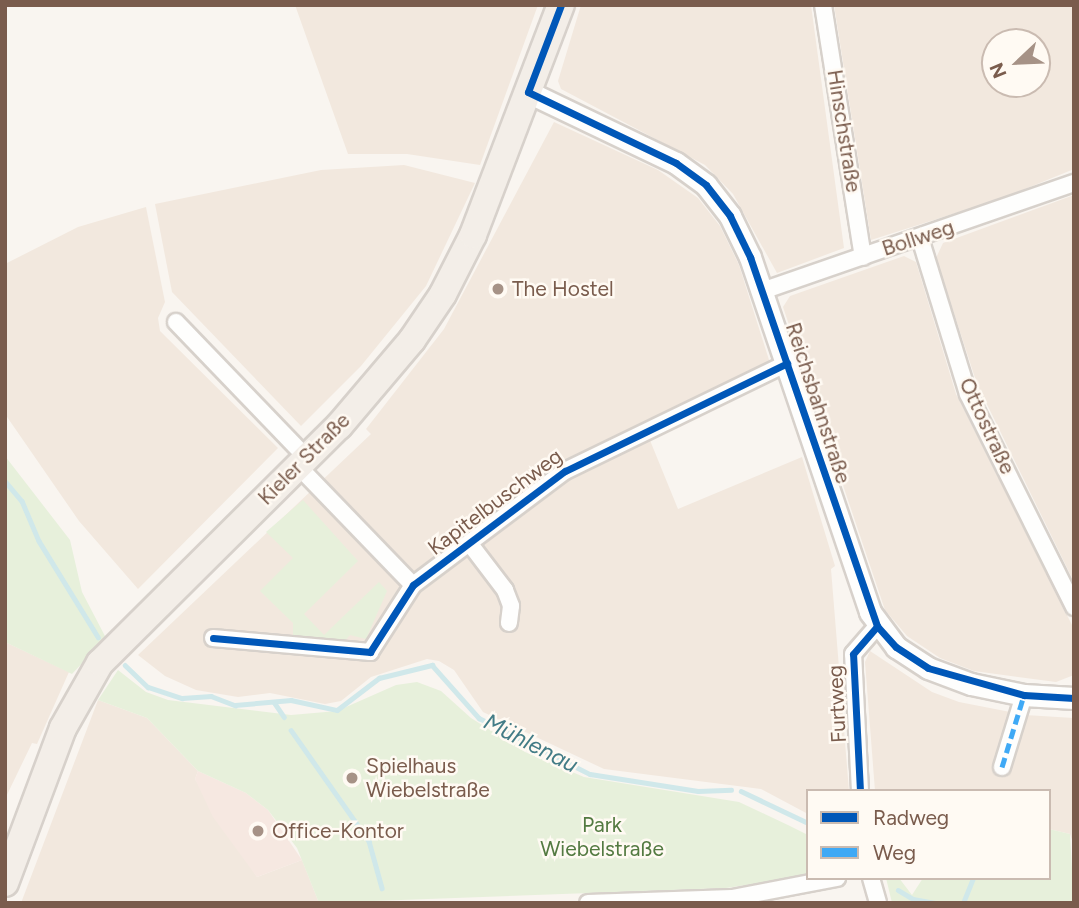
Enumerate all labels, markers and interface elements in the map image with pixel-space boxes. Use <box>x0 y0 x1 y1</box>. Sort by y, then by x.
north arrow <box>981 28 1051 98</box>
text: N <box>985 59 1012 82</box>
street label: Hinschstraße <box>822 68 866 194</box>
street label: Bollweg <box>879 215 957 261</box>
place label: The Hostel <box>512 276 614 302</box>
marker: The Hostel <box>490 281 506 297</box>
street label: Reichsbahnstraße <box>780 319 856 487</box>
street label: Ottostraße <box>954 374 1020 478</box>
street label: Kieler Straße <box>253 408 355 510</box>
street label: Kapitelbuschweg <box>423 443 567 561</box>
street label: Furtweg <box>822 664 852 744</box>
water label: Mühlenau <box>479 708 583 778</box>
place label: Spielhaus Wiebelstraße <box>366 753 490 803</box>
marker: Spielhaus Wiebelstraße <box>344 770 360 786</box>
legend <box>806 789 1051 880</box>
text: Radweg <box>873 805 949 830</box>
park label: Park Wiebelstraße <box>540 812 664 862</box>
place label: Office-Kontor <box>272 818 404 844</box>
marker: Office-Kontor <box>250 823 266 839</box>
text: Weg <box>873 840 916 865</box>

